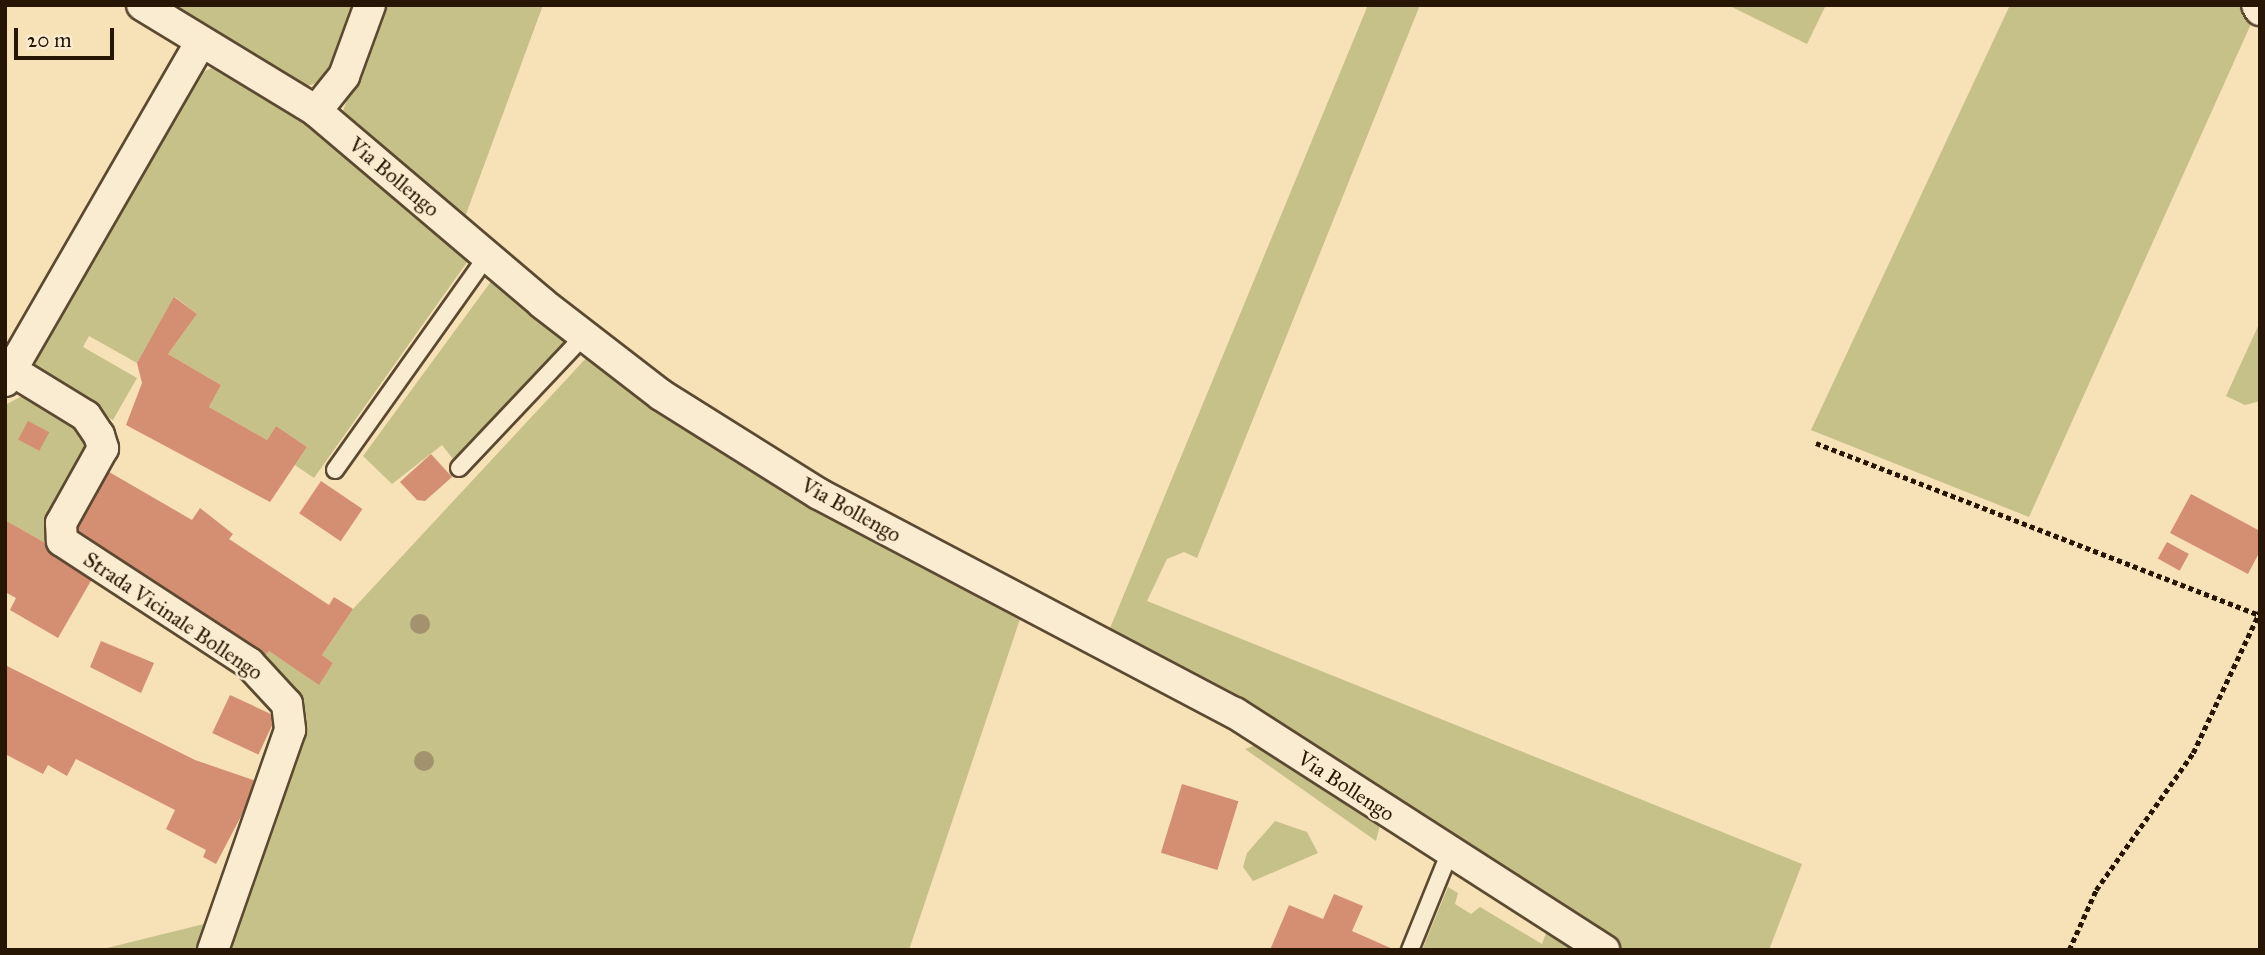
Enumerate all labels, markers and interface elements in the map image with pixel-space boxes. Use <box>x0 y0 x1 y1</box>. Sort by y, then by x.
scale bar <box>18 14 117 58</box>
text: 20 m <box>27 27 72 53</box>
street label: Via Bollengo <box>344 132 444 222</box>
street label: Via Bollengo <box>797 472 905 548</box>
street label: Strada Vicinale Bollengo <box>79 547 267 685</box>
street label: Via Bollengo <box>1293 745 1399 827</box>

